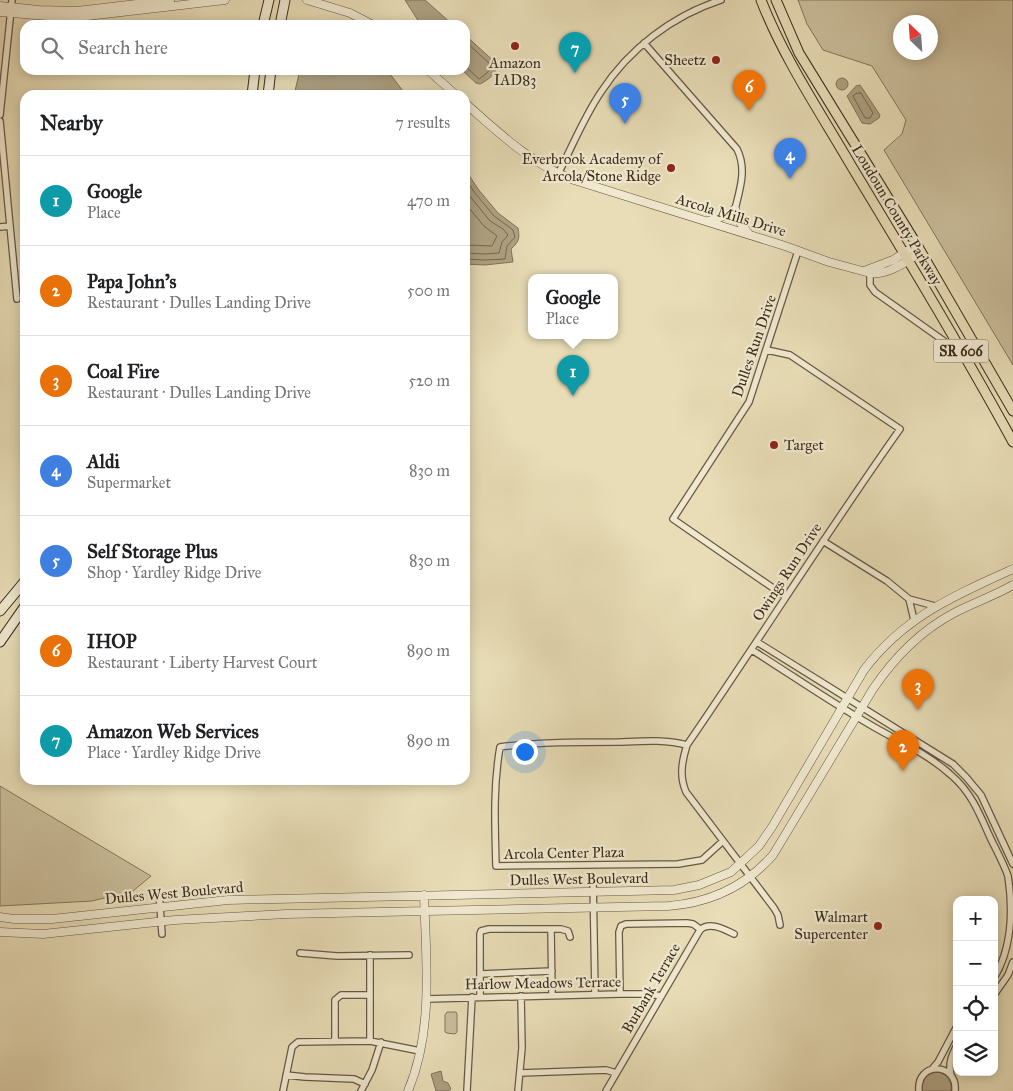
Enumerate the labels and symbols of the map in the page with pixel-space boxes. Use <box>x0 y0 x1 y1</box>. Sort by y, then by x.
north arrow <box>893 15 938 60</box>
pin: 7 <box>559 32 591 73</box>
marker: Amazon IAD83 <box>509 40 521 52</box>
place label: Sheetz <box>664 51 706 69</box>
place label: Amazon IAD83 <box>488 54 541 89</box>
marker: Sheetz <box>710 54 722 66</box>
pin: 6 <box>733 70 765 111</box>
pin: 5 <box>609 83 641 124</box>
pin: 4 <box>774 138 806 179</box>
street label: Loudoun County Parkway <box>848 141 947 289</box>
place label: Everbrook Academy of Arcola/Stone Ridge <box>522 150 664 185</box>
marker: Everbrook Academy of Arcola/Stone Ridge <box>665 162 677 174</box>
street label: Arcola Mills Drive <box>673 189 788 240</box>
street label: Dulles Run Drive <box>728 292 780 400</box>
road number: SR 606 <box>934 340 988 362</box>
pin: 1 <box>557 355 589 396</box>
place label: Target <box>784 436 825 454</box>
marker: Target <box>768 439 780 451</box>
street label: Owings Run Drive <box>749 519 825 625</box>
pin: 3 <box>902 669 934 710</box>
pin: 2 <box>887 730 919 771</box>
your location <box>512 739 538 765</box>
street label: Arcola Center Plaza <box>503 843 625 863</box>
street label: Dulles West Boulevard <box>509 869 649 889</box>
street label: Dulles West Boulevard <box>104 878 245 908</box>
place label: Walmart Supercenter <box>794 908 869 943</box>
marker: Walmart Supercenter <box>872 920 884 932</box>
street label: Burbank Terrace <box>618 940 684 1036</box>
street label: Harlow Meadows Terrace <box>465 973 621 993</box>

